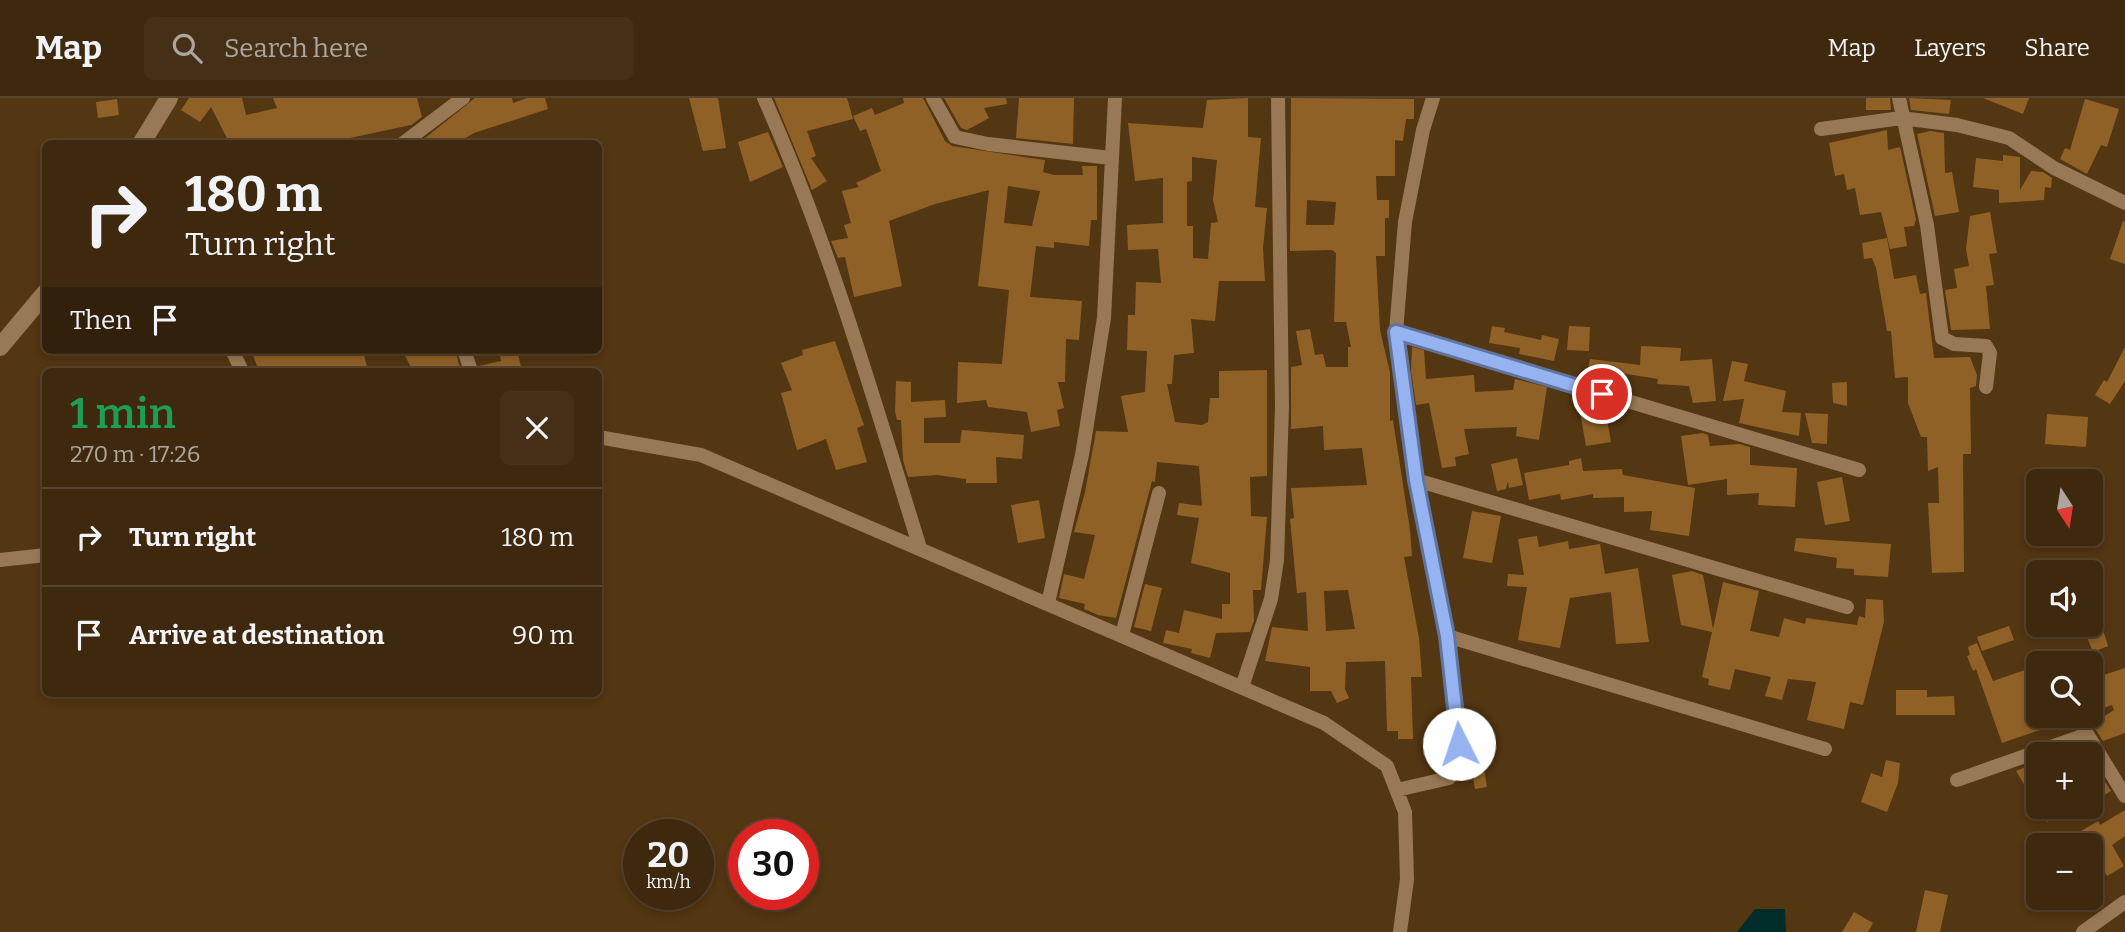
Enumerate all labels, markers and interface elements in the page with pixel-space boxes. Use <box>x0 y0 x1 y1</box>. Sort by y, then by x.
search box <box>144 17 634 80</box>
text: Map <box>35 28 102 68</box>
icon: search <box>168 29 206 67</box>
text: Search here <box>224 33 368 64</box>
text: Map <box>1828 34 1876 62</box>
text: Layers <box>1914 34 1986 62</box>
text: Share <box>2024 34 2090 62</box>
text: 180 m <box>185 165 322 224</box>
icon: right <box>70 168 161 259</box>
text: Turn right <box>185 225 336 263</box>
icon: arrive <box>146 301 184 339</box>
text: Then <box>70 305 132 336</box>
pin <box>1572 364 1632 424</box>
icon: arrive <box>1583 375 1621 413</box>
text: 1 min <box>70 389 176 439</box>
button: close <box>500 391 574 465</box>
text: 270 m · 17:26 <box>70 440 200 468</box>
north arrow <box>2026 469 2104 546</box>
map controls <box>2026 469 2103 910</box>
icon: right <box>70 518 108 556</box>
text: Turn right <box>129 522 256 553</box>
text: 180 m <box>501 522 574 553</box>
button: sound <box>2026 560 2103 637</box>
icon: arrive <box>70 616 108 654</box>
text: Arrive at destination <box>129 620 384 651</box>
text: 90 m <box>512 620 574 651</box>
button: search <box>2026 651 2103 728</box>
position arrow <box>1422 707 1496 781</box>
button: + <box>2026 742 2103 819</box>
speed limit sign: 30 <box>728 819 819 910</box>
button: − <box>2026 833 2103 910</box>
text: 20 <box>648 834 689 876</box>
text: km/h <box>646 871 691 893</box>

